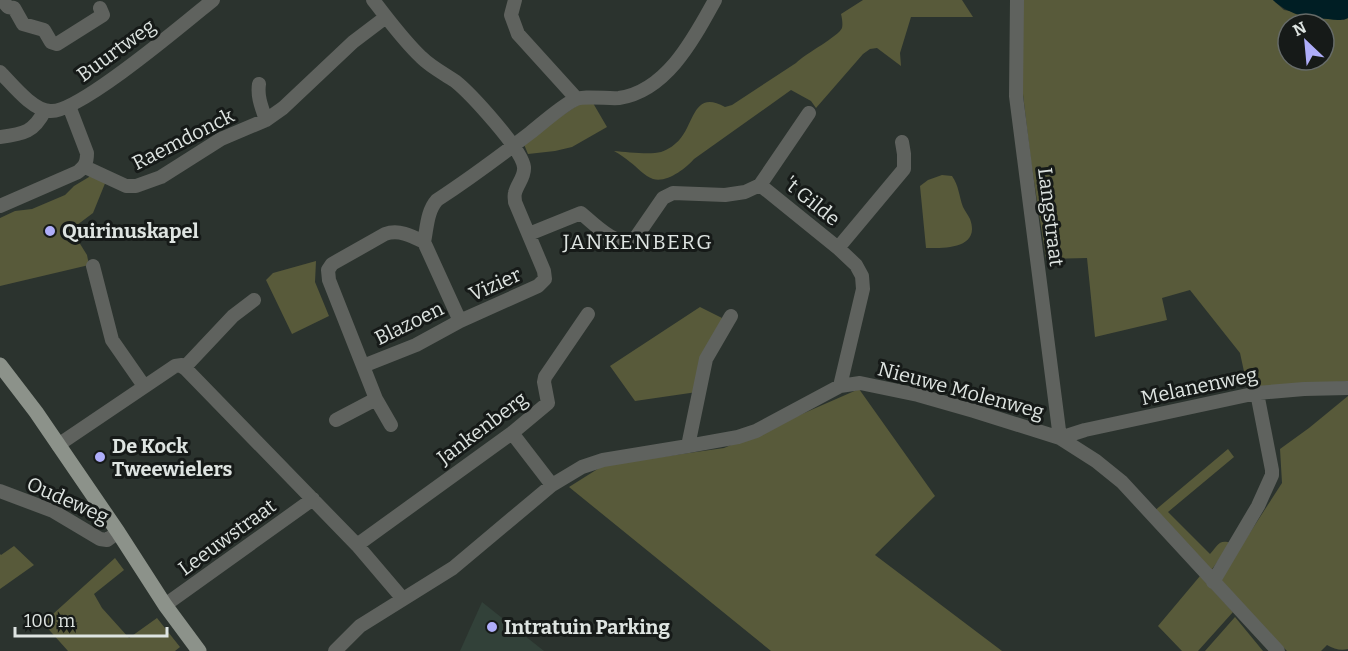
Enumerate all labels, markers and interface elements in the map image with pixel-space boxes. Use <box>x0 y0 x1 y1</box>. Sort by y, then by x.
north arrow <box>1276 12 1336 72</box>
street label: Buurtweg <box>72 14 160 86</box>
text: N <box>1290 18 1309 40</box>
street label: Raemdonck <box>128 103 239 175</box>
street label: Langstraat <box>1033 166 1069 268</box>
street label: 't Gilde <box>779 171 845 231</box>
place label: Quirinuskapel <box>62 219 199 243</box>
marker: Quirinuskapel <box>43 224 57 238</box>
district label: JANKENBERG <box>562 229 713 255</box>
street label: Vizier <box>465 262 525 306</box>
street label: Blazoen <box>371 296 448 350</box>
street label: Nieuwe Molenweg <box>875 356 1047 424</box>
street label: Melanenweg <box>1139 362 1259 410</box>
street label: Jankenberg <box>432 386 532 470</box>
place label: De Kock Tweewielers <box>112 434 233 481</box>
marker: De Kock Tweewielers <box>93 450 107 464</box>
street label: Oudeweg <box>23 471 113 529</box>
street label: Leeuwstraat <box>174 494 280 580</box>
scale bar <box>15 600 166 638</box>
text: 100 m <box>24 610 75 632</box>
place label: Intratuin Parking <box>504 615 670 639</box>
marker: Intratuin Parking <box>485 620 499 634</box>

